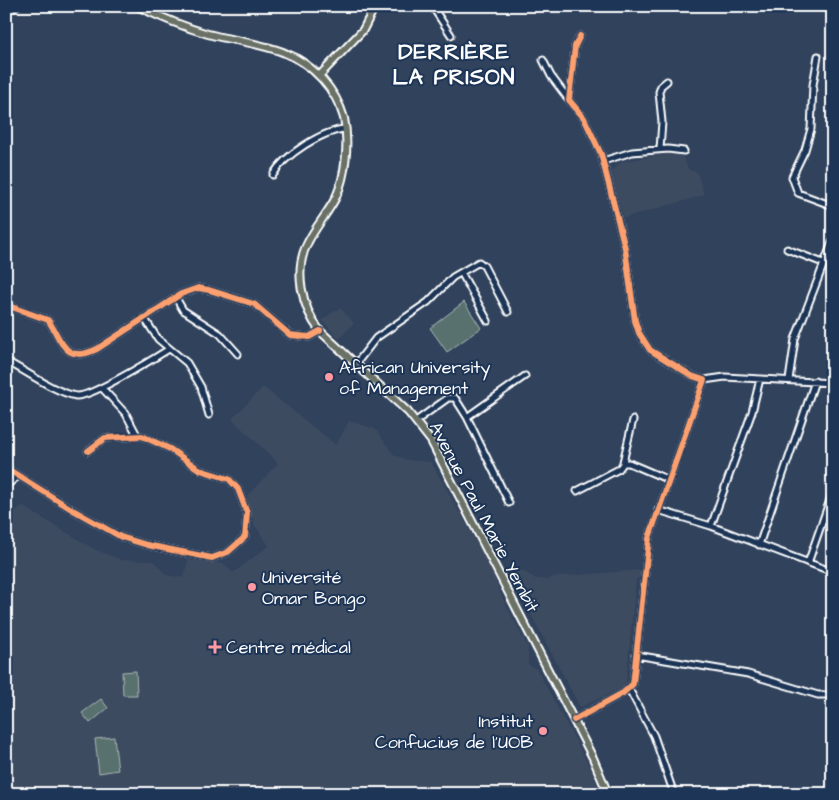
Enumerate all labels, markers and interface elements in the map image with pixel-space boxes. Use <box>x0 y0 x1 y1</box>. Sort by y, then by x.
district label: DERRIÈRE LA PRISON <box>393 37 515 93</box>
place label: African University of Management <box>339 355 491 402</box>
marker: African University of Management <box>323 371 335 383</box>
street label: Avenue Paul Marie Yembit <box>423 417 545 617</box>
place label: Université Omar Bongo <box>262 565 366 612</box>
marker: Université Omar Bongo <box>246 581 258 593</box>
place label: Centre médical <box>226 635 351 660</box>
marker: Centre médical <box>208 640 222 654</box>
place label: Institut Confucius de l'UOB <box>375 709 534 755</box>
marker: Institut Confucius de l'UOB <box>537 725 549 737</box>

